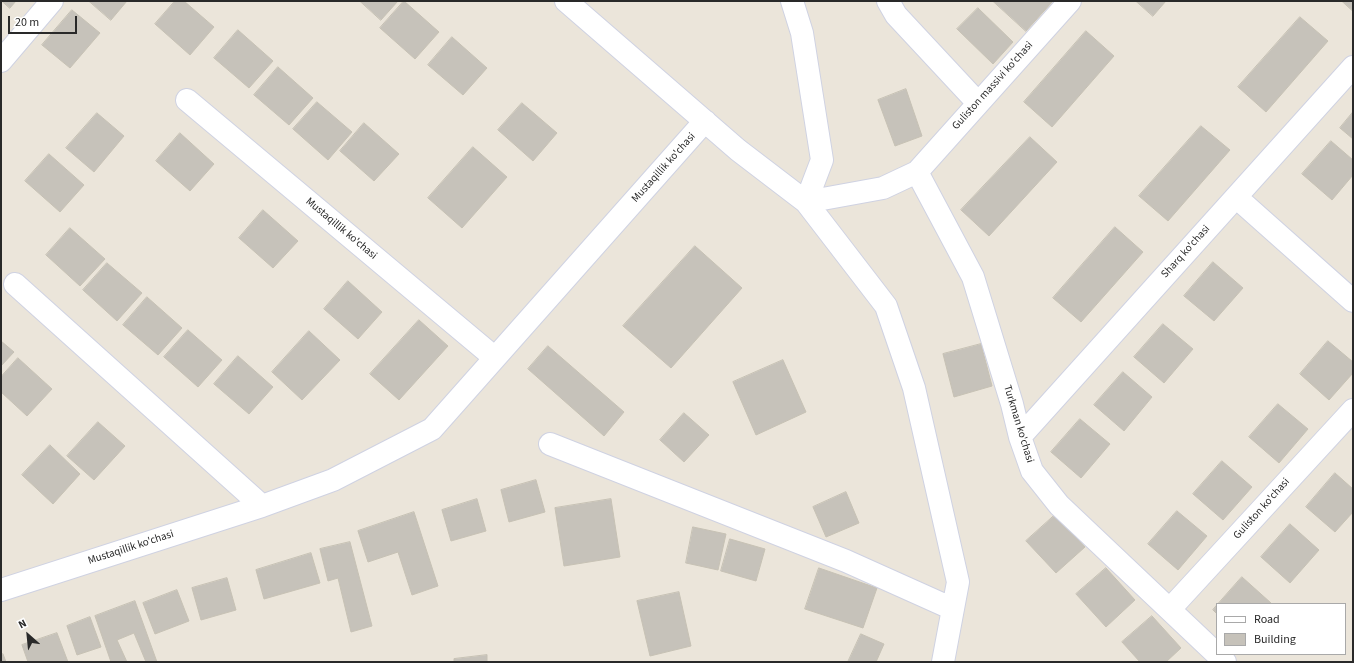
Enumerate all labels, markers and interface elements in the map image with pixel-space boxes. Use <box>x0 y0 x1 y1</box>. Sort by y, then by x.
scale bar <box>10 8 79 34</box>
text: 20 m <box>15 14 39 31</box>
street label: Guliston massivi ko'chasi <box>950 39 1036 133</box>
street label: Mustaqillik ko'chasi <box>629 130 699 206</box>
street label: Mustaqillik ko'chasi <box>303 195 379 263</box>
street label: Sharq ko'chasi <box>1159 223 1213 281</box>
street label: Turkman ko'chasi <box>1000 383 1036 465</box>
street label: Guliston ko'chasi <box>1231 476 1293 542</box>
street label: Mustaqillik ko'chasi <box>86 528 176 568</box>
legend <box>1216 603 1346 655</box>
text: Road <box>1254 611 1280 628</box>
north arrow <box>8 615 48 655</box>
text: N <box>16 616 29 632</box>
text: Building <box>1254 631 1296 648</box>

